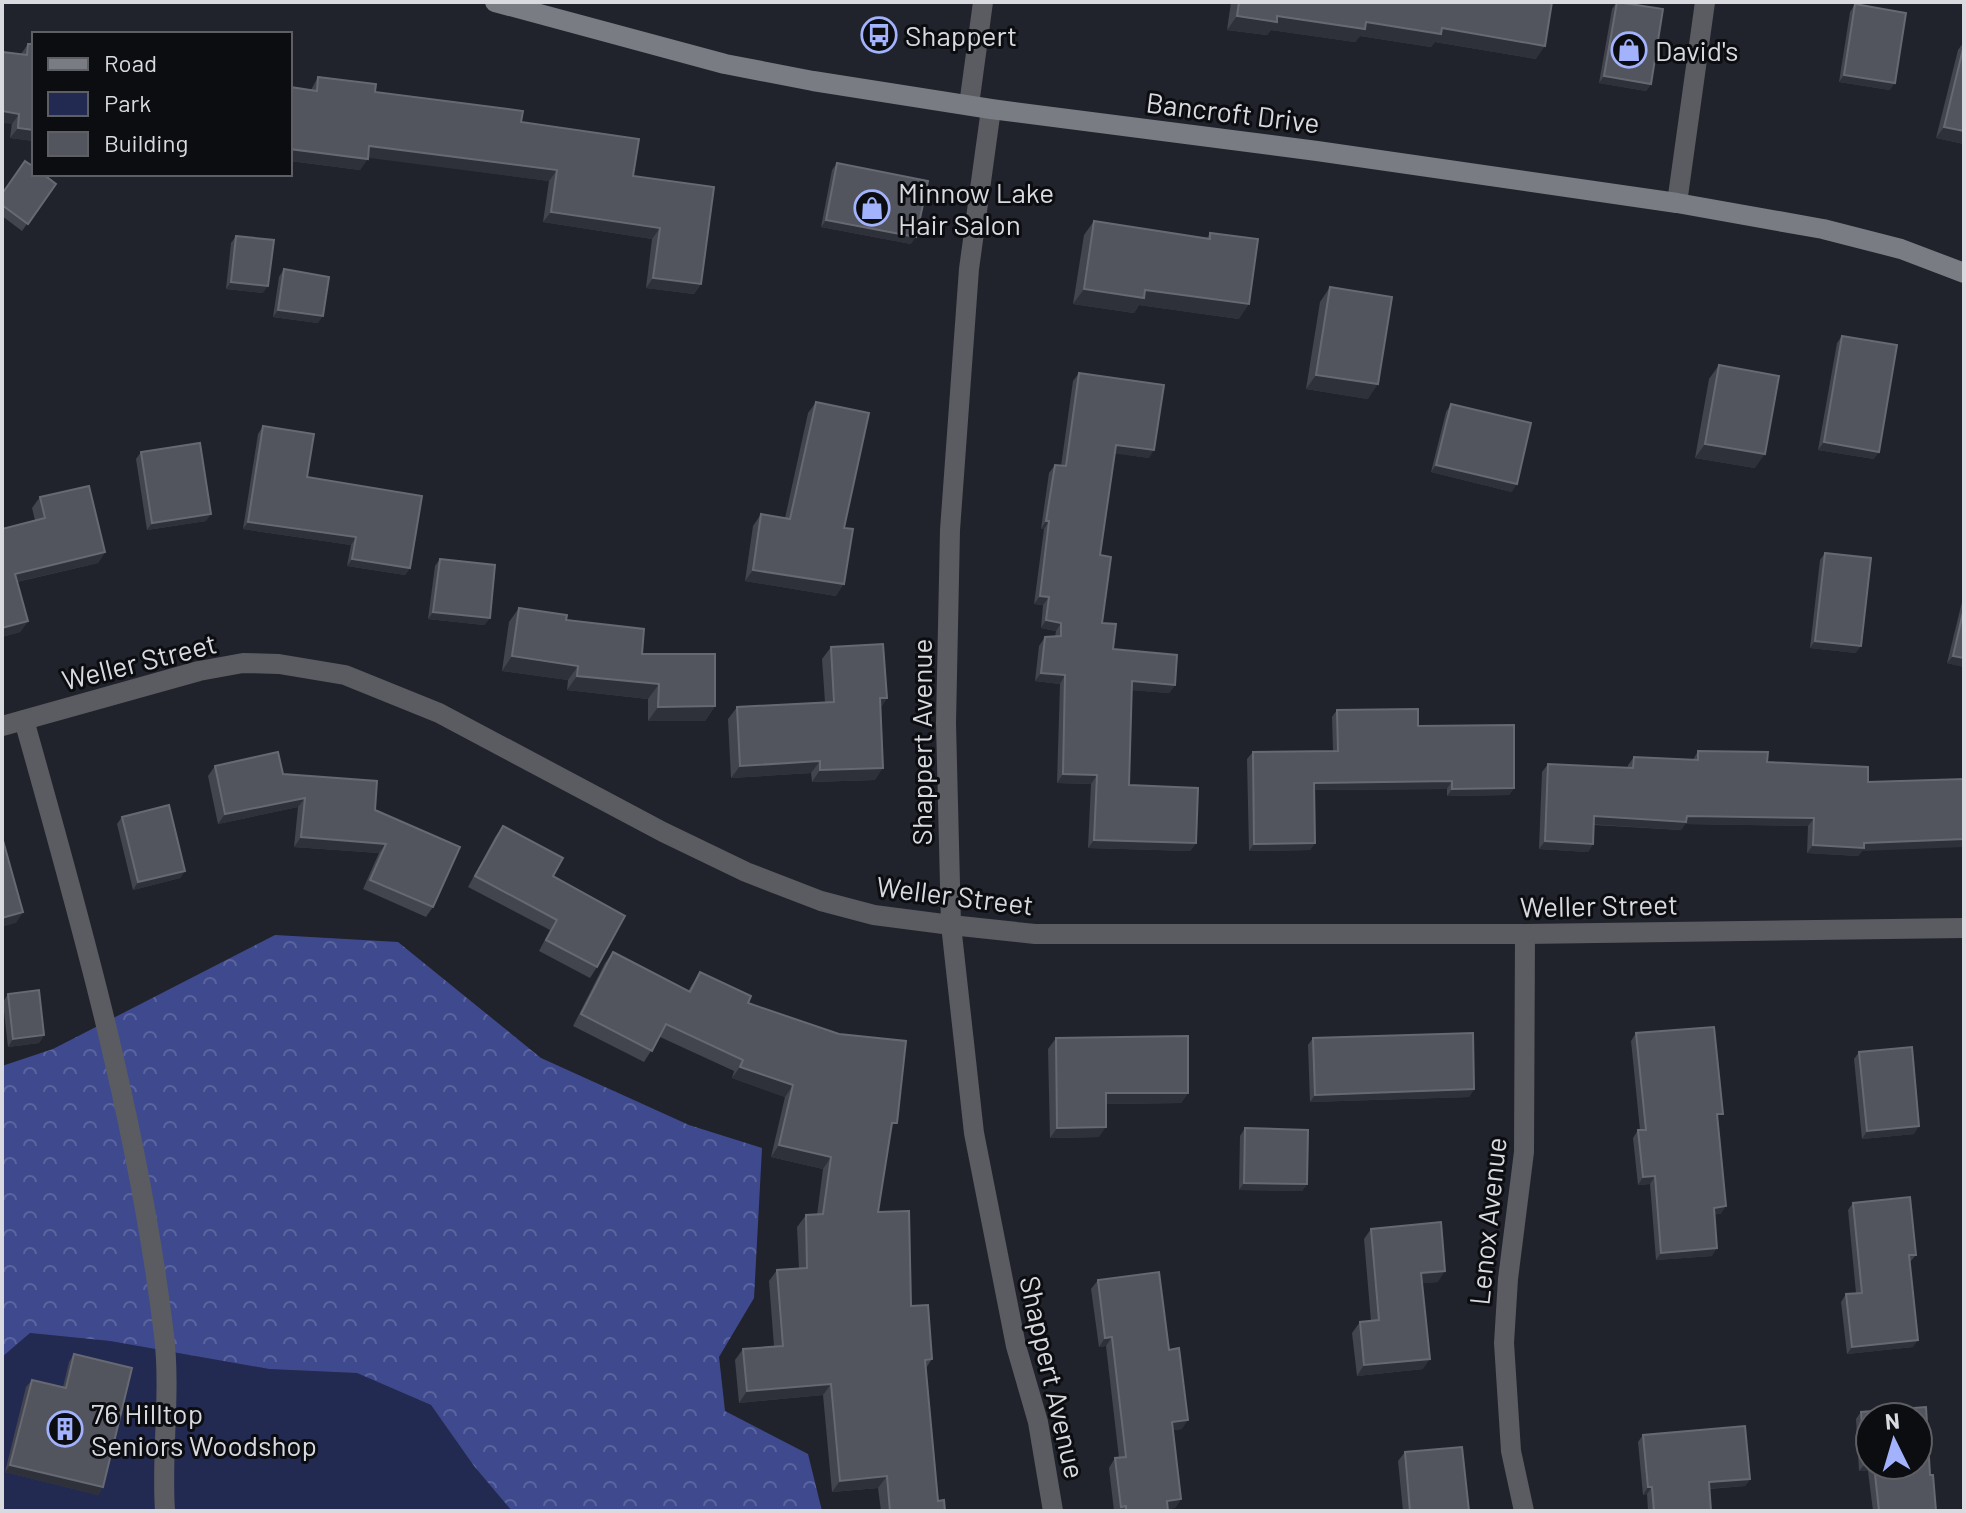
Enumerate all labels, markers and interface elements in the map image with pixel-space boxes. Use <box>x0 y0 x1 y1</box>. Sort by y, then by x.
bus stop icon: Shappert <box>860 16 898 54</box>
place label: Shappert <box>905 18 1017 52</box>
shop icon: David's <box>1610 31 1648 69</box>
legend <box>32 32 292 176</box>
place label: David's <box>1655 33 1738 67</box>
text: Road <box>104 48 157 77</box>
street label: Bancroft Drive <box>1144 84 1322 140</box>
text: Park <box>104 88 151 117</box>
text: Building <box>104 128 188 157</box>
place label: Minnow Lake Hair Salon <box>898 175 1054 241</box>
shop icon: Minnow Lake Hair Salon <box>853 189 891 227</box>
street label: Weller Street <box>58 625 220 697</box>
street label: Shappert Avenue <box>904 639 938 845</box>
street label: Weller Street <box>874 868 1036 922</box>
street label: Weller Street <box>1520 887 1678 923</box>
street label: Lenox Avenue <box>1461 1135 1513 1307</box>
street label: Shappert Avenue <box>1013 1272 1093 1482</box>
place label: 76 Hilltop Seniors Woodshop <box>91 1396 317 1462</box>
north arrow <box>1854 1401 1934 1481</box>
text: N <box>1884 1406 1901 1434</box>
building icon: 76 Hilltop Seniors Woodshop <box>46 1410 84 1448</box>

